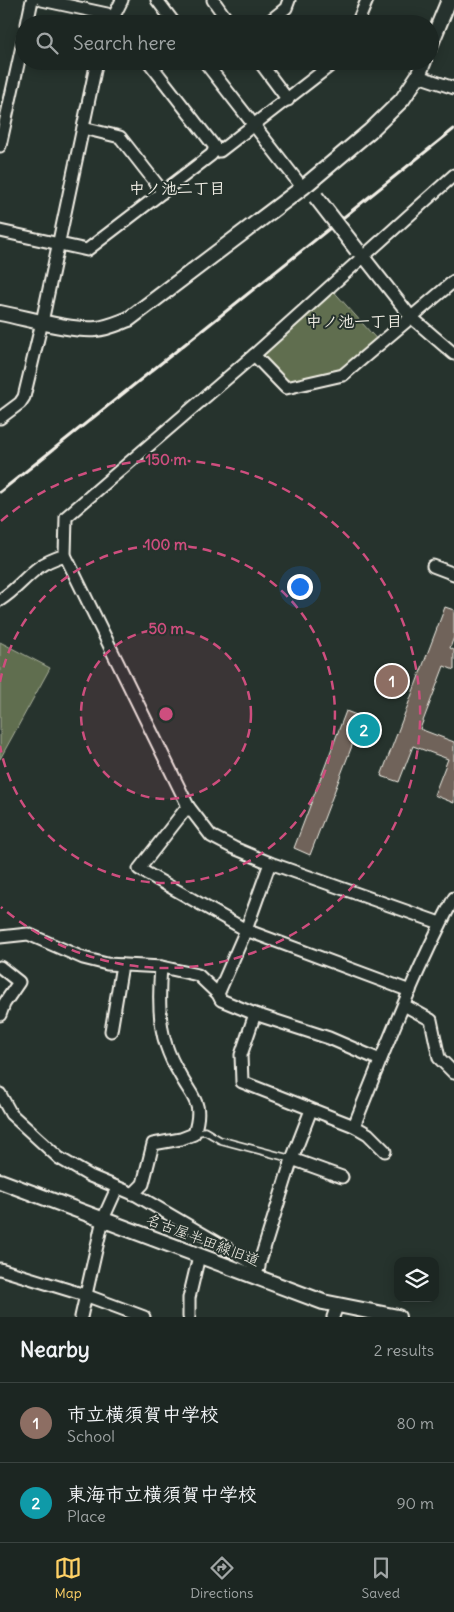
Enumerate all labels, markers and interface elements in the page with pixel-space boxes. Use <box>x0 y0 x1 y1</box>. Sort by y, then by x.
search box <box>15 15 439 70</box>
icon: search <box>33 29 61 57</box>
text: Search here <box>73 31 176 55</box>
district label: 中ノ池二丁目 <box>129 178 225 198</box>
district label: 中ノ池一丁目 <box>306 311 402 331</box>
text: 150 m <box>145 450 187 469</box>
text: 100 m <box>145 535 187 554</box>
your location <box>287 574 313 600</box>
text: 50 m <box>148 619 184 638</box>
pin: 1 <box>376 662 408 700</box>
centre of rings <box>157 705 175 723</box>
pin: 2 <box>348 711 380 749</box>
street label: 名古屋半田線旧道 <box>144 1209 263 1270</box>
map controls <box>394 1257 439 1302</box>
button: layers <box>394 1257 439 1302</box>
text: Nearby <box>20 1336 90 1363</box>
text: 2 results <box>374 1340 434 1360</box>
text: 市立横須賀中学校 <box>67 1402 219 1426</box>
text: 1 <box>33 1413 39 1433</box>
text: 80 m <box>396 1413 434 1433</box>
text: School <box>67 1426 115 1446</box>
text: 東海市立横須賀中学校 <box>67 1482 257 1506</box>
text: 2 <box>32 1493 40 1513</box>
text: 90 m <box>396 1493 434 1513</box>
text: Place <box>67 1506 106 1526</box>
tab: Map <box>54 1554 82 1602</box>
tab: Directions <box>190 1554 253 1602</box>
tab: Saved <box>362 1554 400 1602</box>

